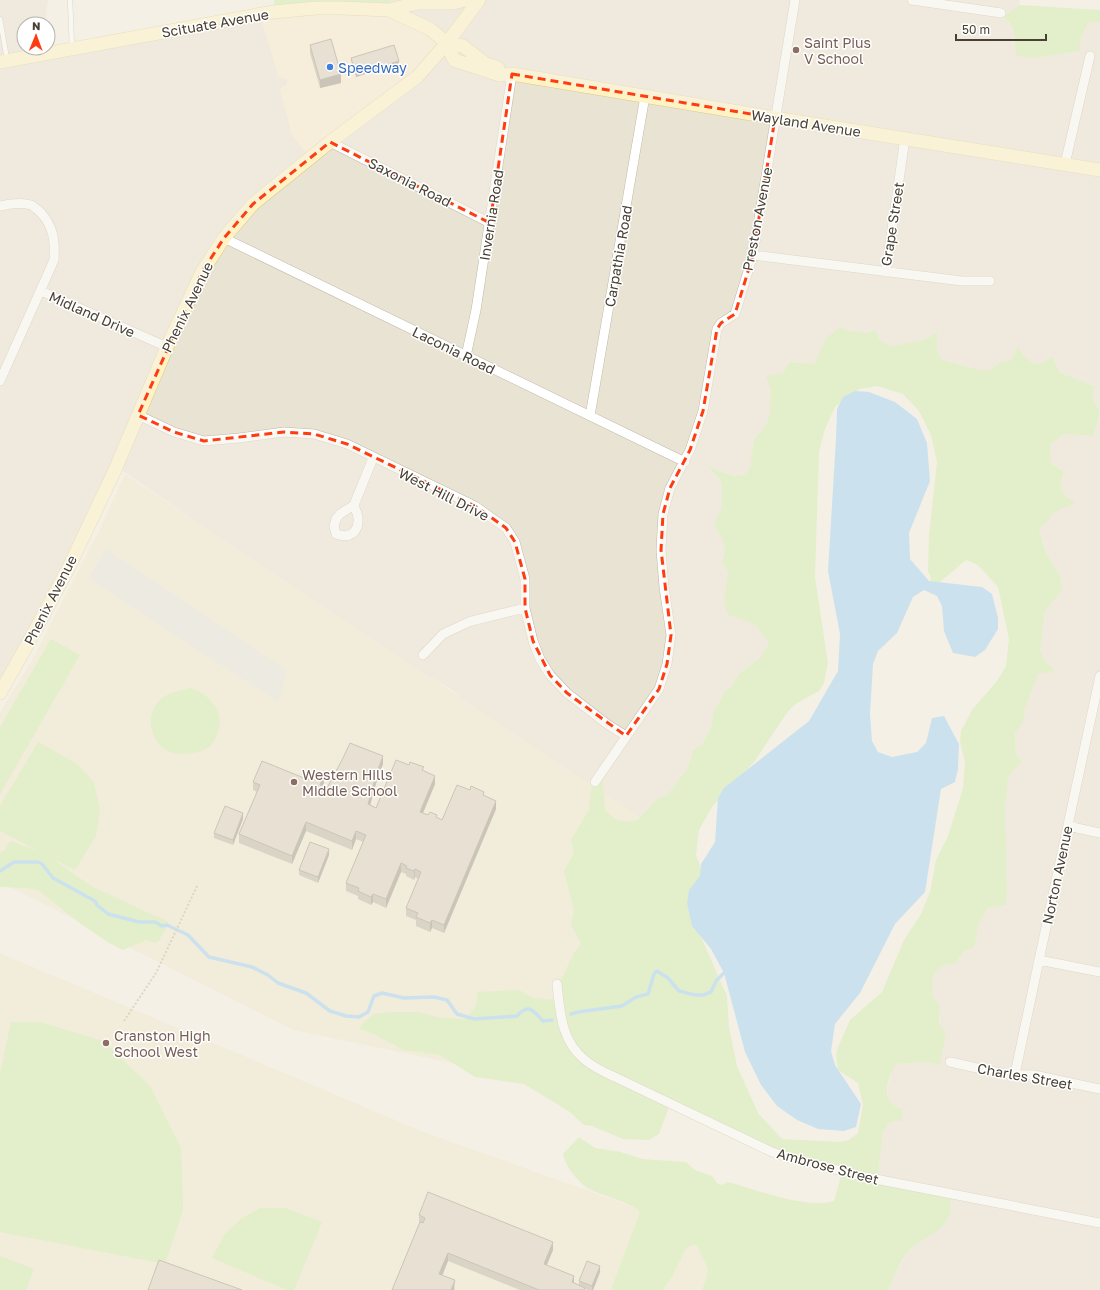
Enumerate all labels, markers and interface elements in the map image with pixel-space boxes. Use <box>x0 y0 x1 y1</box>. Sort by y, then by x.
street label: Scituate Avenue <box>160 5 270 41</box>
north arrow <box>16 16 56 56</box>
scale bar <box>956 16 1046 42</box>
text: N <box>32 19 40 32</box>
text: 50 m <box>962 22 990 37</box>
place label: Saint Pius V School <box>804 34 871 67</box>
marker: Saint Pius V School <box>791 45 801 55</box>
place label: Speedway <box>338 59 407 76</box>
marker: Speedway <box>325 62 335 72</box>
street label: Wayland Avenue <box>750 106 862 140</box>
street label: Saxonia Road <box>366 154 454 210</box>
street label: Preston Avenue <box>739 166 775 272</box>
street label: Invernia Road <box>475 168 507 262</box>
street label: Grape Street <box>877 181 907 267</box>
street label: Carpathia Road <box>601 204 635 308</box>
street label: Phenix Avenue <box>158 259 216 355</box>
street label: Midland Drive <box>46 287 138 341</box>
street label: Laconia Road <box>410 323 498 377</box>
street label: West Hill Drive <box>396 464 492 524</box>
street label: Phenix Avenue <box>20 552 80 648</box>
place label: Western Hills Middle School <box>302 766 397 799</box>
marker: Western Hills Middle School <box>289 777 299 787</box>
street label: Norton Avenue <box>1038 824 1076 926</box>
place label: Cranston High School West <box>114 1027 211 1060</box>
marker: Cranston High School West <box>101 1038 111 1048</box>
street label: Charles Street <box>976 1059 1074 1093</box>
street label: Ambrose Street <box>775 1144 881 1188</box>

